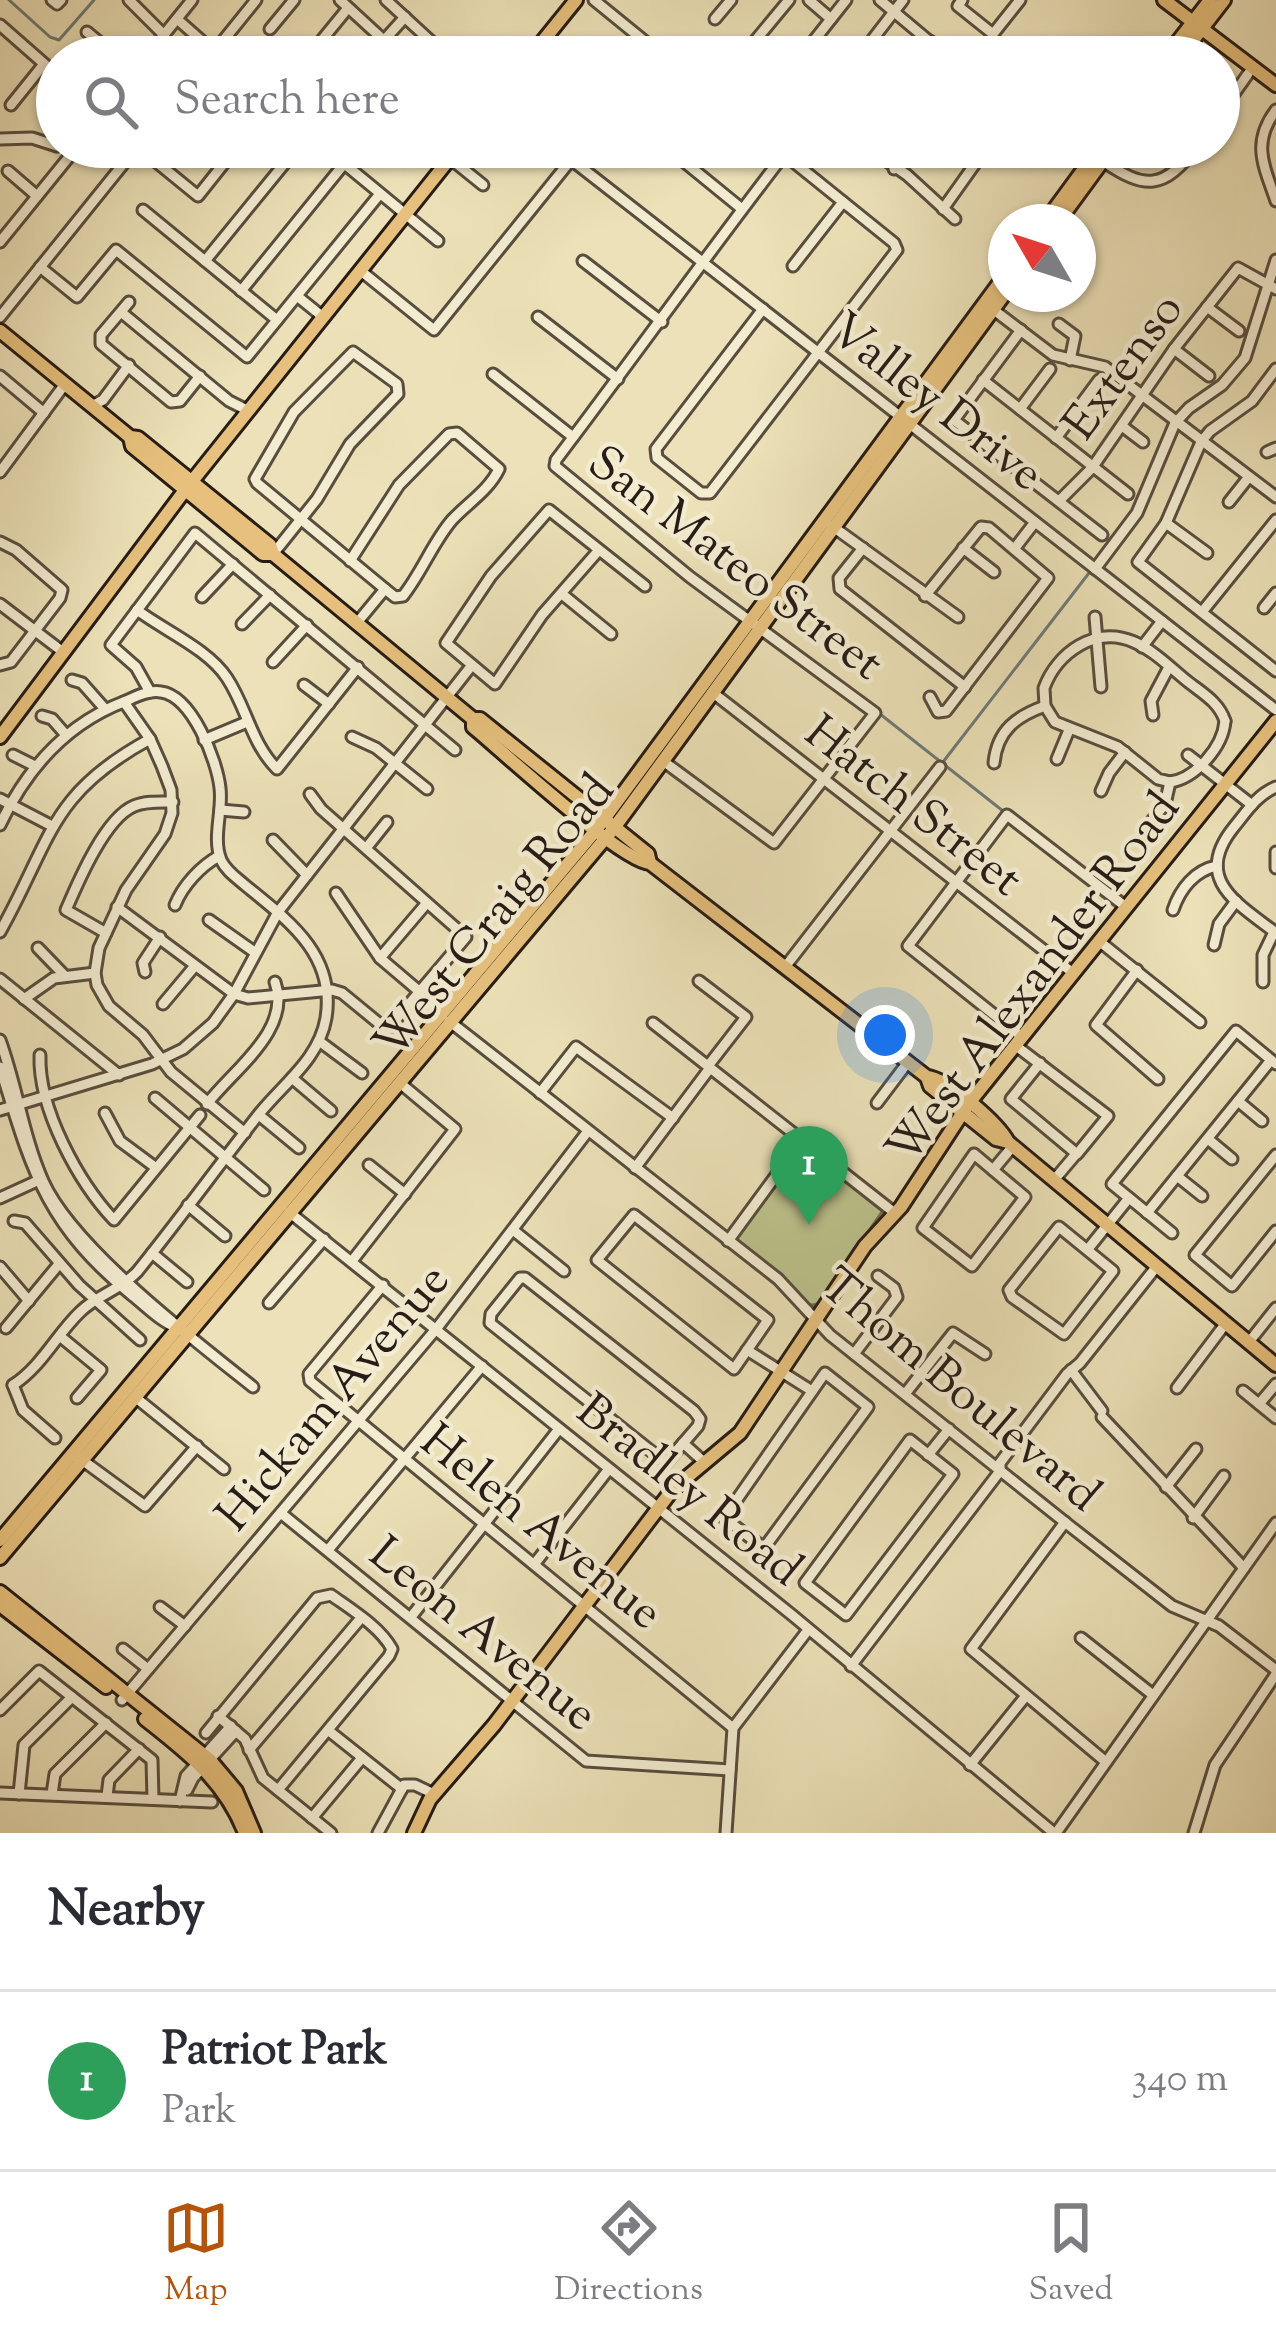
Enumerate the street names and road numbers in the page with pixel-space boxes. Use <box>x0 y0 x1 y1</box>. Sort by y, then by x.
street label: Extenso <box>1048 280 1202 456</box>
street label: Valley Drive <box>813 298 1057 510</box>
street label: San Mateo Street <box>571 431 896 700</box>
street label: Hatch Street <box>788 701 1035 916</box>
street label: West Craig Road <box>359 761 633 1076</box>
street label: West Alexander Road <box>872 779 1199 1181</box>
street label: Hickam Avenue <box>202 1250 468 1549</box>
street label: Thom Boulevard <box>803 1254 1114 1530</box>
street label: Bradley Road <box>560 1379 815 1605</box>
street label: Helen Avenue <box>403 1410 676 1649</box>
street label: Leon Avenue <box>352 1522 611 1750</box>

